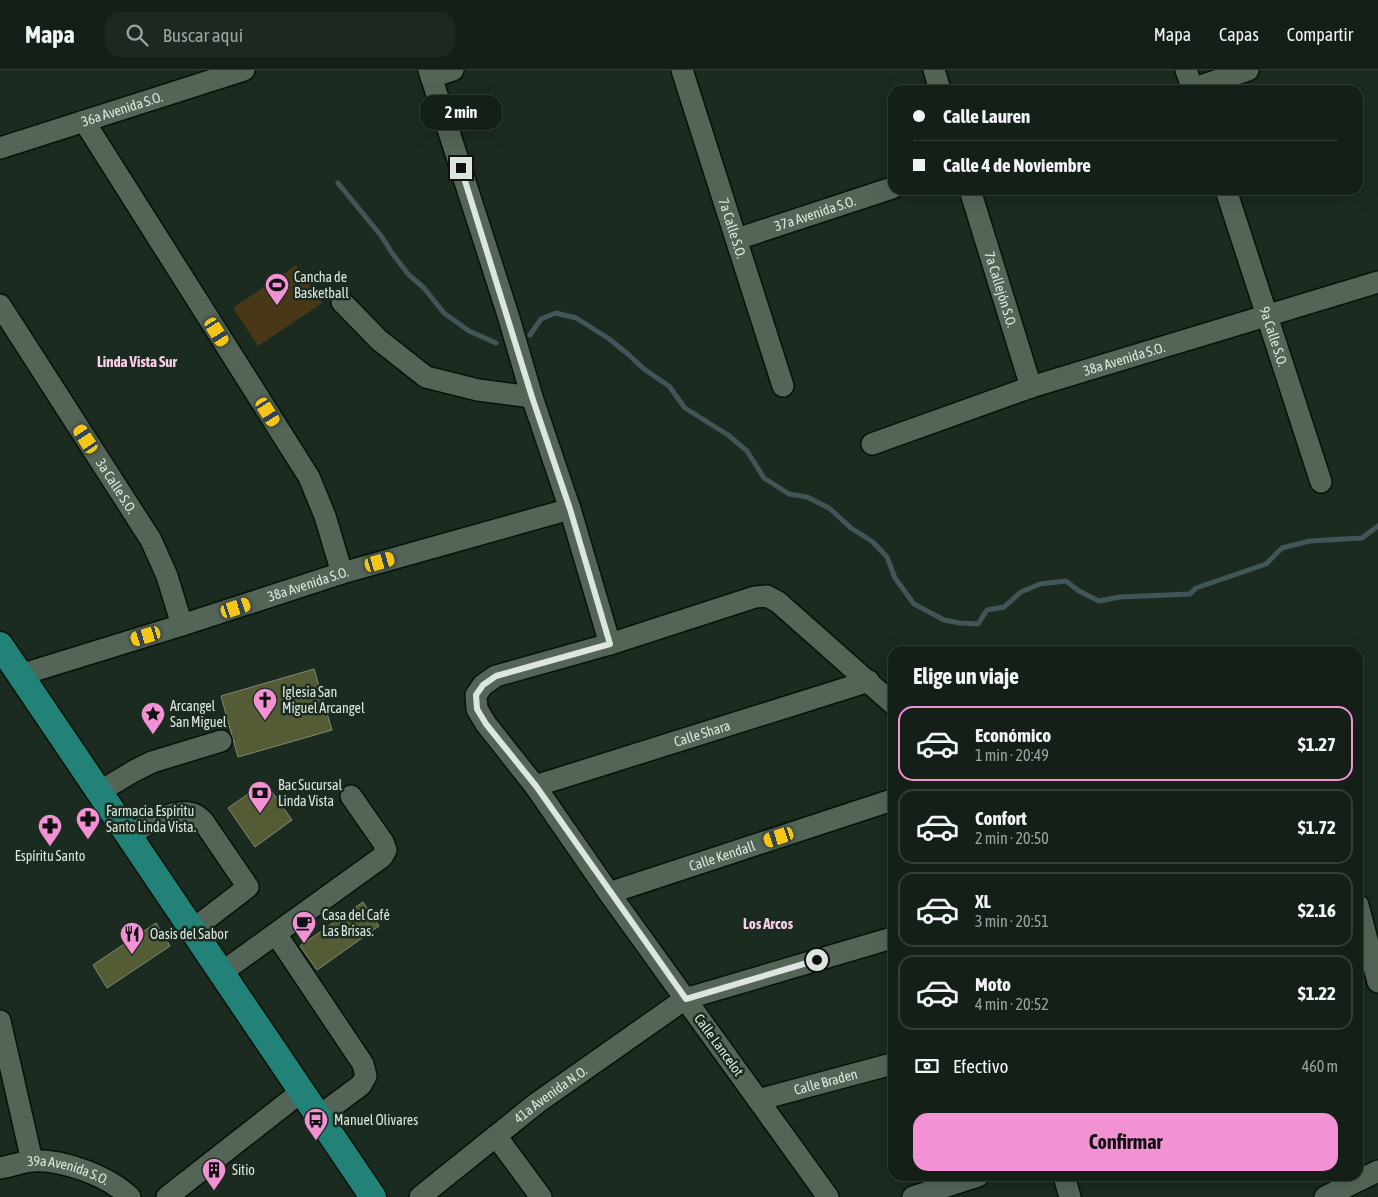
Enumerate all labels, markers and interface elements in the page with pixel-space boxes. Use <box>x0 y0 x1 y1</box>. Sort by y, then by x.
search box <box>105 12 455 57</box>
text: Mapa <box>25 21 75 48</box>
icon: search <box>123 21 151 49</box>
text: Buscar aquí <box>163 24 243 46</box>
text: Mapa <box>1154 24 1191 45</box>
text: Capas <box>1219 24 1259 45</box>
text: Compartir <box>1287 24 1353 45</box>
street label: 36a Avenida S.O. <box>79 89 165 129</box>
callout: 2 min <box>420 96 502 131</box>
text: 2 min <box>445 103 477 121</box>
text: Calle Lauren <box>943 105 1030 127</box>
text: Calle 4 de Noviembre <box>943 154 1091 176</box>
route end <box>450 157 472 179</box>
street label: 37a Avenida S.O. <box>772 193 857 234</box>
street label: 7a Calle S.O. <box>715 196 750 260</box>
street label: 7a Callejón S.O. <box>981 249 1020 329</box>
place label: Cancha de Basketball <box>294 269 349 301</box>
sports icon: Cancha de Basketball <box>264 272 290 306</box>
street label: 9a Calle S.O. <box>1256 304 1291 369</box>
car <box>202 315 231 349</box>
street label: 38a Avenida S.O. <box>1081 339 1167 379</box>
district label: Linda Vista Sur <box>97 353 178 370</box>
car <box>253 395 282 429</box>
car <box>71 422 100 456</box>
street label: 3a Calle S.O. <box>93 455 140 516</box>
car <box>363 551 396 573</box>
street label: 38a Avenida S.O. <box>265 564 350 605</box>
car <box>219 596 252 620</box>
car <box>129 624 162 648</box>
text: Elige un viaje <box>913 663 1019 689</box>
place label: Iglesia San Miguel Arcangel <box>282 684 365 716</box>
church icon: Iglesia San Miguel Arcangel <box>252 687 278 721</box>
place label: Arcangel San Miguel <box>170 698 227 730</box>
place icon: Arcangel San Miguel <box>140 701 166 735</box>
street label: Calle Shara <box>672 717 732 750</box>
icon: car <box>915 721 960 766</box>
text: Económico <box>975 724 1051 746</box>
text: $1.27 <box>1298 733 1336 755</box>
text: 1 min · 20:49 <box>975 746 1049 764</box>
place label: Bac Sucursal Linda Vista <box>278 777 342 809</box>
bank icon: Bac Sucursal Linda Vista <box>247 780 273 814</box>
place label: Farmacia Espíritu Santo Linda Vista. <box>106 803 196 835</box>
icon: car <box>915 804 960 849</box>
pharmacy icon: Farmacia Espíritu Santo Linda Vista. <box>75 806 101 840</box>
text: Confort <box>975 807 1027 829</box>
pharmacy icon: Espíritu Santo <box>37 813 63 847</box>
text: $1.72 <box>1298 816 1336 838</box>
car <box>762 825 795 849</box>
text: 2 min · 20:50 <box>975 829 1049 847</box>
street label: Calle Kendall <box>687 837 757 874</box>
place label: Espíritu Santo <box>15 848 85 864</box>
icon: car <box>915 887 960 932</box>
text: XL <box>975 890 991 912</box>
text: $2.16 <box>1298 899 1336 921</box>
place label: Casa del Café Las Brisas. <box>322 907 390 939</box>
cafe icon: Casa del Café Las Brisas. <box>291 910 317 944</box>
text: 3 min · 20:51 <box>975 912 1049 930</box>
district label: Los Arcos <box>743 915 794 932</box>
restaurant icon: Oasis del Sabor <box>119 921 145 955</box>
place label: Oasis del Sabor <box>150 926 229 942</box>
route start <box>806 949 828 971</box>
icon: car <box>915 970 960 1015</box>
text: Moto <box>975 973 1011 995</box>
text: $1.22 <box>1298 982 1336 1004</box>
text: 4 min · 20:52 <box>975 995 1049 1013</box>
street label: Calle Lancelot <box>691 1011 747 1079</box>
icon: cash <box>913 1052 941 1080</box>
text: Efectivo <box>953 1055 1008 1077</box>
text: 460 m <box>1302 1057 1338 1075</box>
street label: 41a Avenida N.O. <box>511 1062 590 1126</box>
street label: Calle Braden <box>792 1066 859 1098</box>
bus stop icon: Manuel Olivares <box>303 1107 329 1141</box>
place label: Manuel Olivares <box>334 1112 418 1128</box>
button: Confirmar <box>913 1113 1338 1171</box>
street label: 39a Avenida S.O. <box>26 1153 112 1188</box>
building icon: Sitio <box>201 1157 227 1191</box>
place label: Sitio <box>232 1162 255 1178</box>

